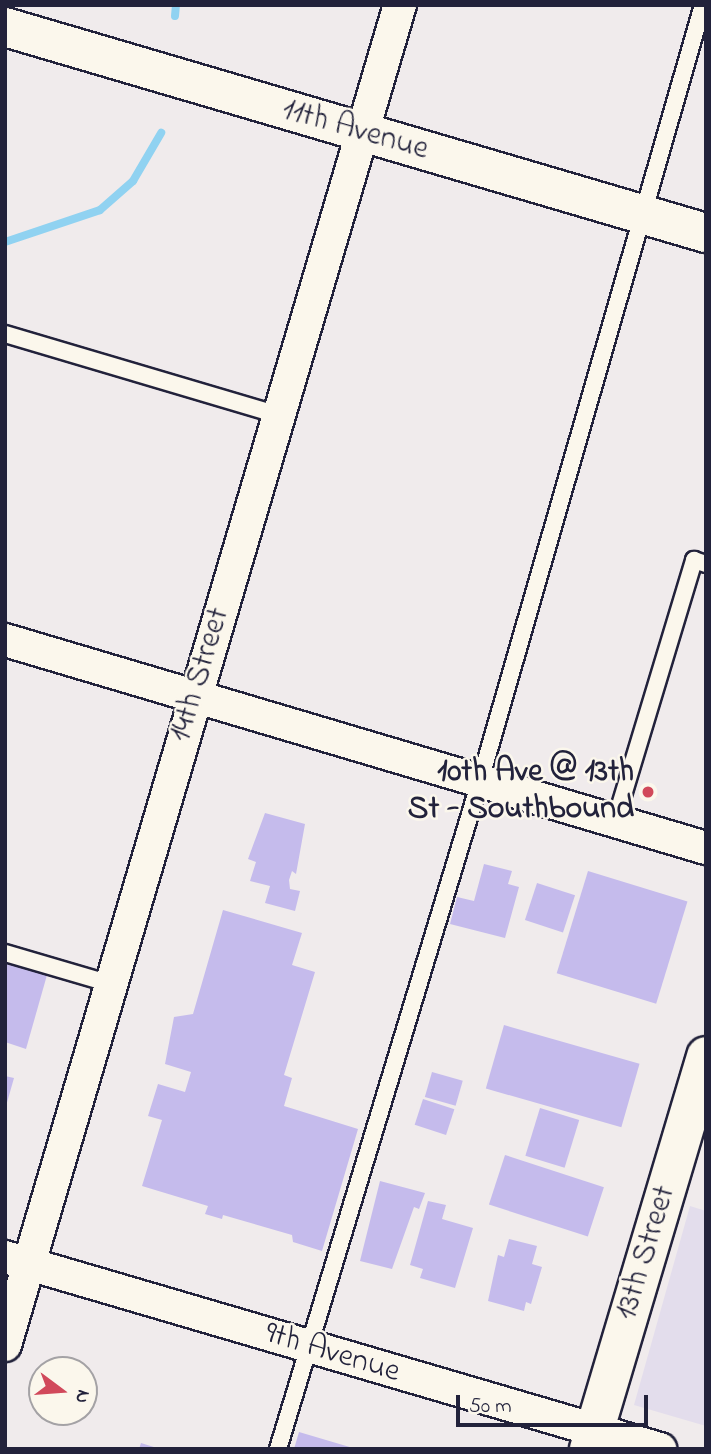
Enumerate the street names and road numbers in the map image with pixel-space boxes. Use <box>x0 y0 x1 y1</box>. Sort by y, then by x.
street label: 11th Avenue <box>278 92 432 170</box>
street label: 14th Street <box>162 603 240 747</box>
street label: 13th Street <box>608 1181 686 1325</box>
street label: 9th Avenue <box>260 1315 404 1393</box>

